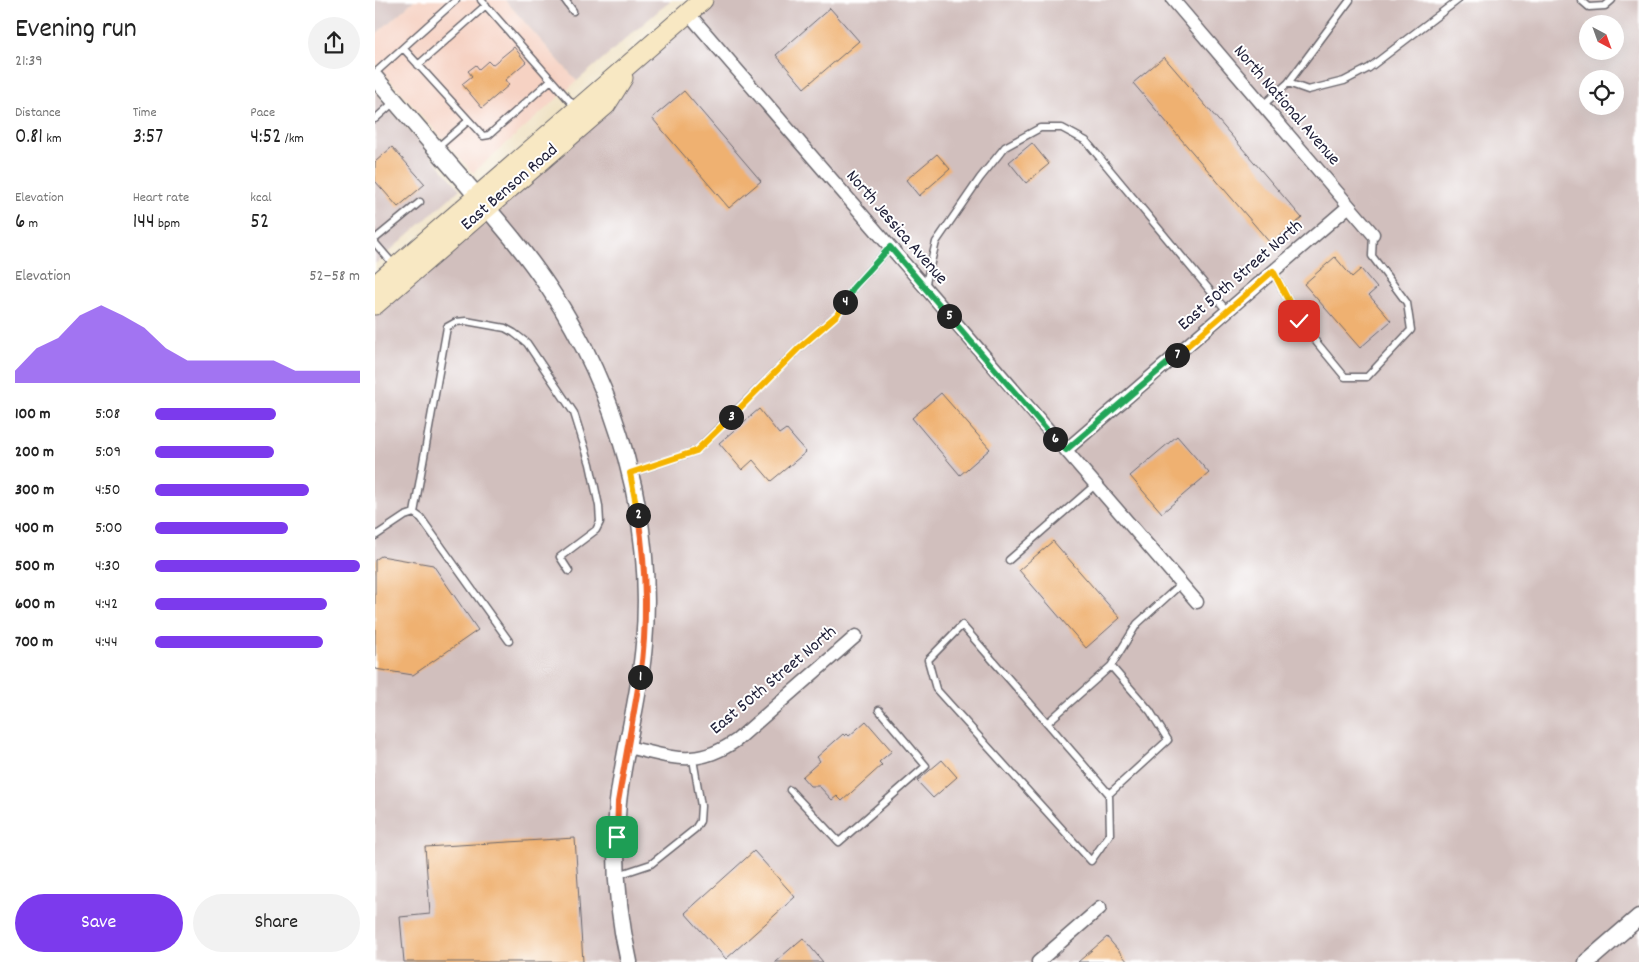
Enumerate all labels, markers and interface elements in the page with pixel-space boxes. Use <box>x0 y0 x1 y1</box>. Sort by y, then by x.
text: Evening run <box>15 11 137 51</box>
north arrow <box>1579 15 1624 60</box>
map controls <box>1579 15 1624 115</box>
button: share <box>308 17 360 69</box>
street label: North National Avenue <box>1227 40 1345 172</box>
text: 21:39 <box>15 50 43 73</box>
button: locate <box>1579 70 1624 115</box>
text: Distance <box>15 103 61 123</box>
text: Time <box>133 103 157 123</box>
text: Pace <box>250 103 275 123</box>
text: 0.81 <box>15 123 43 153</box>
text: 3:57 <box>133 123 163 153</box>
text: 4:52 <box>250 123 281 153</box>
text: km <box>43 129 62 149</box>
text: /km <box>281 129 304 149</box>
street label: East Benson Road <box>456 139 564 237</box>
street label: North Jessica Avenue <box>839 165 953 291</box>
text: Elevation <box>15 188 64 208</box>
text: Heart rate <box>133 188 189 208</box>
text: kcal <box>250 188 272 208</box>
text: 6 <box>15 208 25 238</box>
text: 144 <box>133 208 155 238</box>
text: 52 <box>250 208 269 238</box>
text: m <box>25 214 38 234</box>
text: bpm <box>155 214 180 234</box>
street label: East 50th Street North <box>1173 215 1309 337</box>
text: Elevation <box>15 265 71 288</box>
text: 52–58 m <box>309 265 360 288</box>
pin: 4 <box>833 290 857 314</box>
text: 4 <box>843 292 848 312</box>
pin <box>1278 300 1320 342</box>
pin: 5 <box>937 304 961 328</box>
text: 5 <box>946 306 953 326</box>
icon: check <box>1285 307 1313 335</box>
pin: 7 <box>1165 342 1189 368</box>
text: 7 <box>1175 345 1180 365</box>
text: 100 m <box>15 403 51 426</box>
text: 5:08 <box>95 403 120 426</box>
pin: 3 <box>719 404 743 430</box>
text: 3 <box>728 407 735 427</box>
pin: 6 <box>1043 426 1067 452</box>
text: 6 <box>1052 429 1059 449</box>
text: 200 m <box>15 441 54 464</box>
text: 5:09 <box>95 441 121 464</box>
text: 300 m <box>15 479 54 502</box>
text: 4:50 <box>95 479 120 502</box>
pin: 2 <box>625 502 651 528</box>
text: 2 <box>635 505 642 525</box>
text: 400 m <box>15 517 54 540</box>
text: 5:00 <box>95 517 123 540</box>
text: 500 m <box>15 555 55 578</box>
text: 4:30 <box>95 555 120 578</box>
text: 600 m <box>15 593 55 616</box>
text: 4:42 <box>95 593 118 616</box>
street label: East 50th Street North <box>705 621 843 741</box>
text: 700 m <box>15 631 53 654</box>
text: 4:44 <box>95 631 118 654</box>
pin: 1 <box>627 664 653 690</box>
text: 1 <box>639 667 642 687</box>
pin <box>596 816 638 858</box>
icon: arrive <box>603 823 631 851</box>
button: Save <box>15 894 183 952</box>
button: Share <box>193 894 360 952</box>

